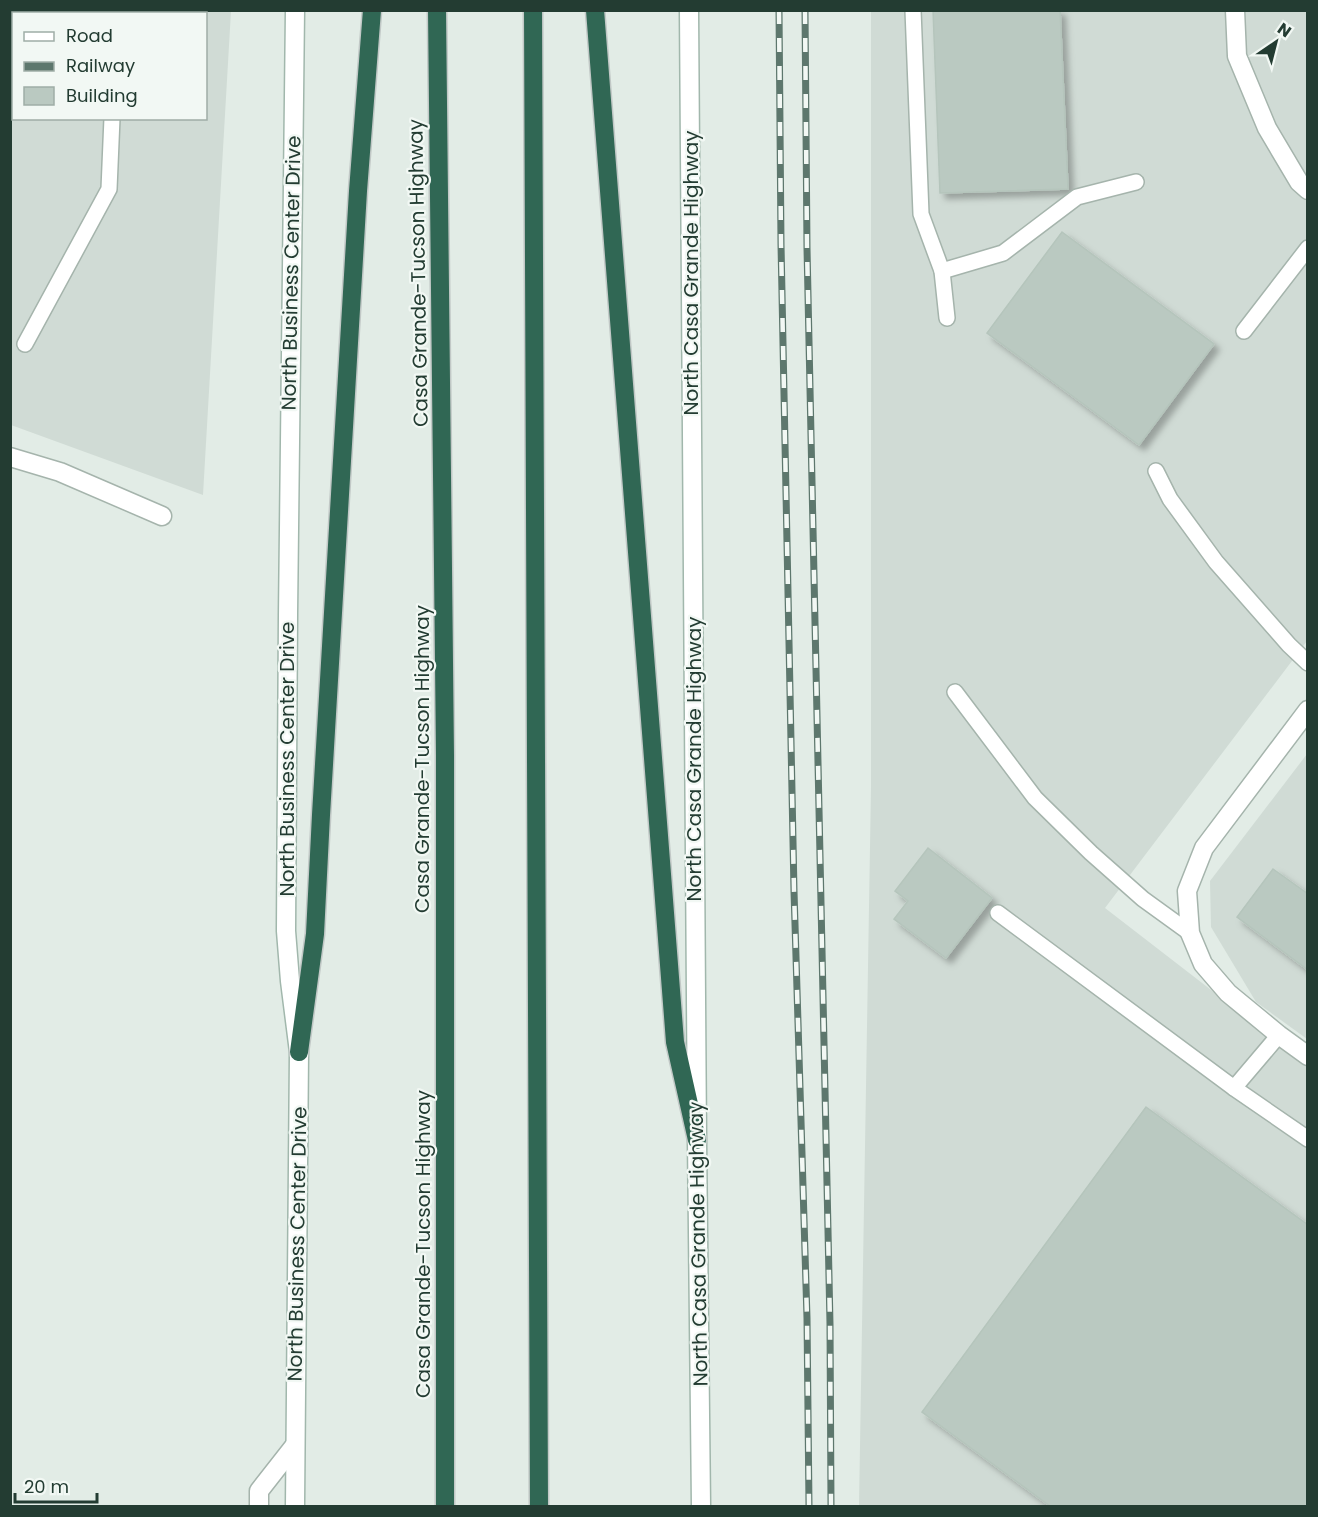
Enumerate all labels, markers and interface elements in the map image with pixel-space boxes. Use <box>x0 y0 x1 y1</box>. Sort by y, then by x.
legend <box>12 12 207 120</box>
north arrow <box>1246 12 1306 72</box>
text: N <box>1273 17 1296 43</box>
text: Road <box>66 23 113 48</box>
text: Railway <box>66 53 135 78</box>
text: Building <box>66 83 138 108</box>
street label: Casa Grande-Tucson Highway <box>401 119 435 427</box>
street label: North Casa Grande Highway <box>677 131 705 415</box>
street label: North Business Center Drive <box>275 135 307 411</box>
street label: Casa Grande-Tucson Highway <box>408 605 436 913</box>
street label: North Casa Grande Highway <box>680 617 708 901</box>
street label: North Business Center Drive <box>273 622 301 896</box>
street label: Casa Grande-Tucson Highway <box>409 1090 437 1398</box>
street label: North Casa Grande Highway <box>682 1101 714 1387</box>
street label: North Business Center Drive <box>281 1106 313 1382</box>
scale bar <box>15 1466 98 1504</box>
text: 20 m <box>24 1474 69 1499</box>

